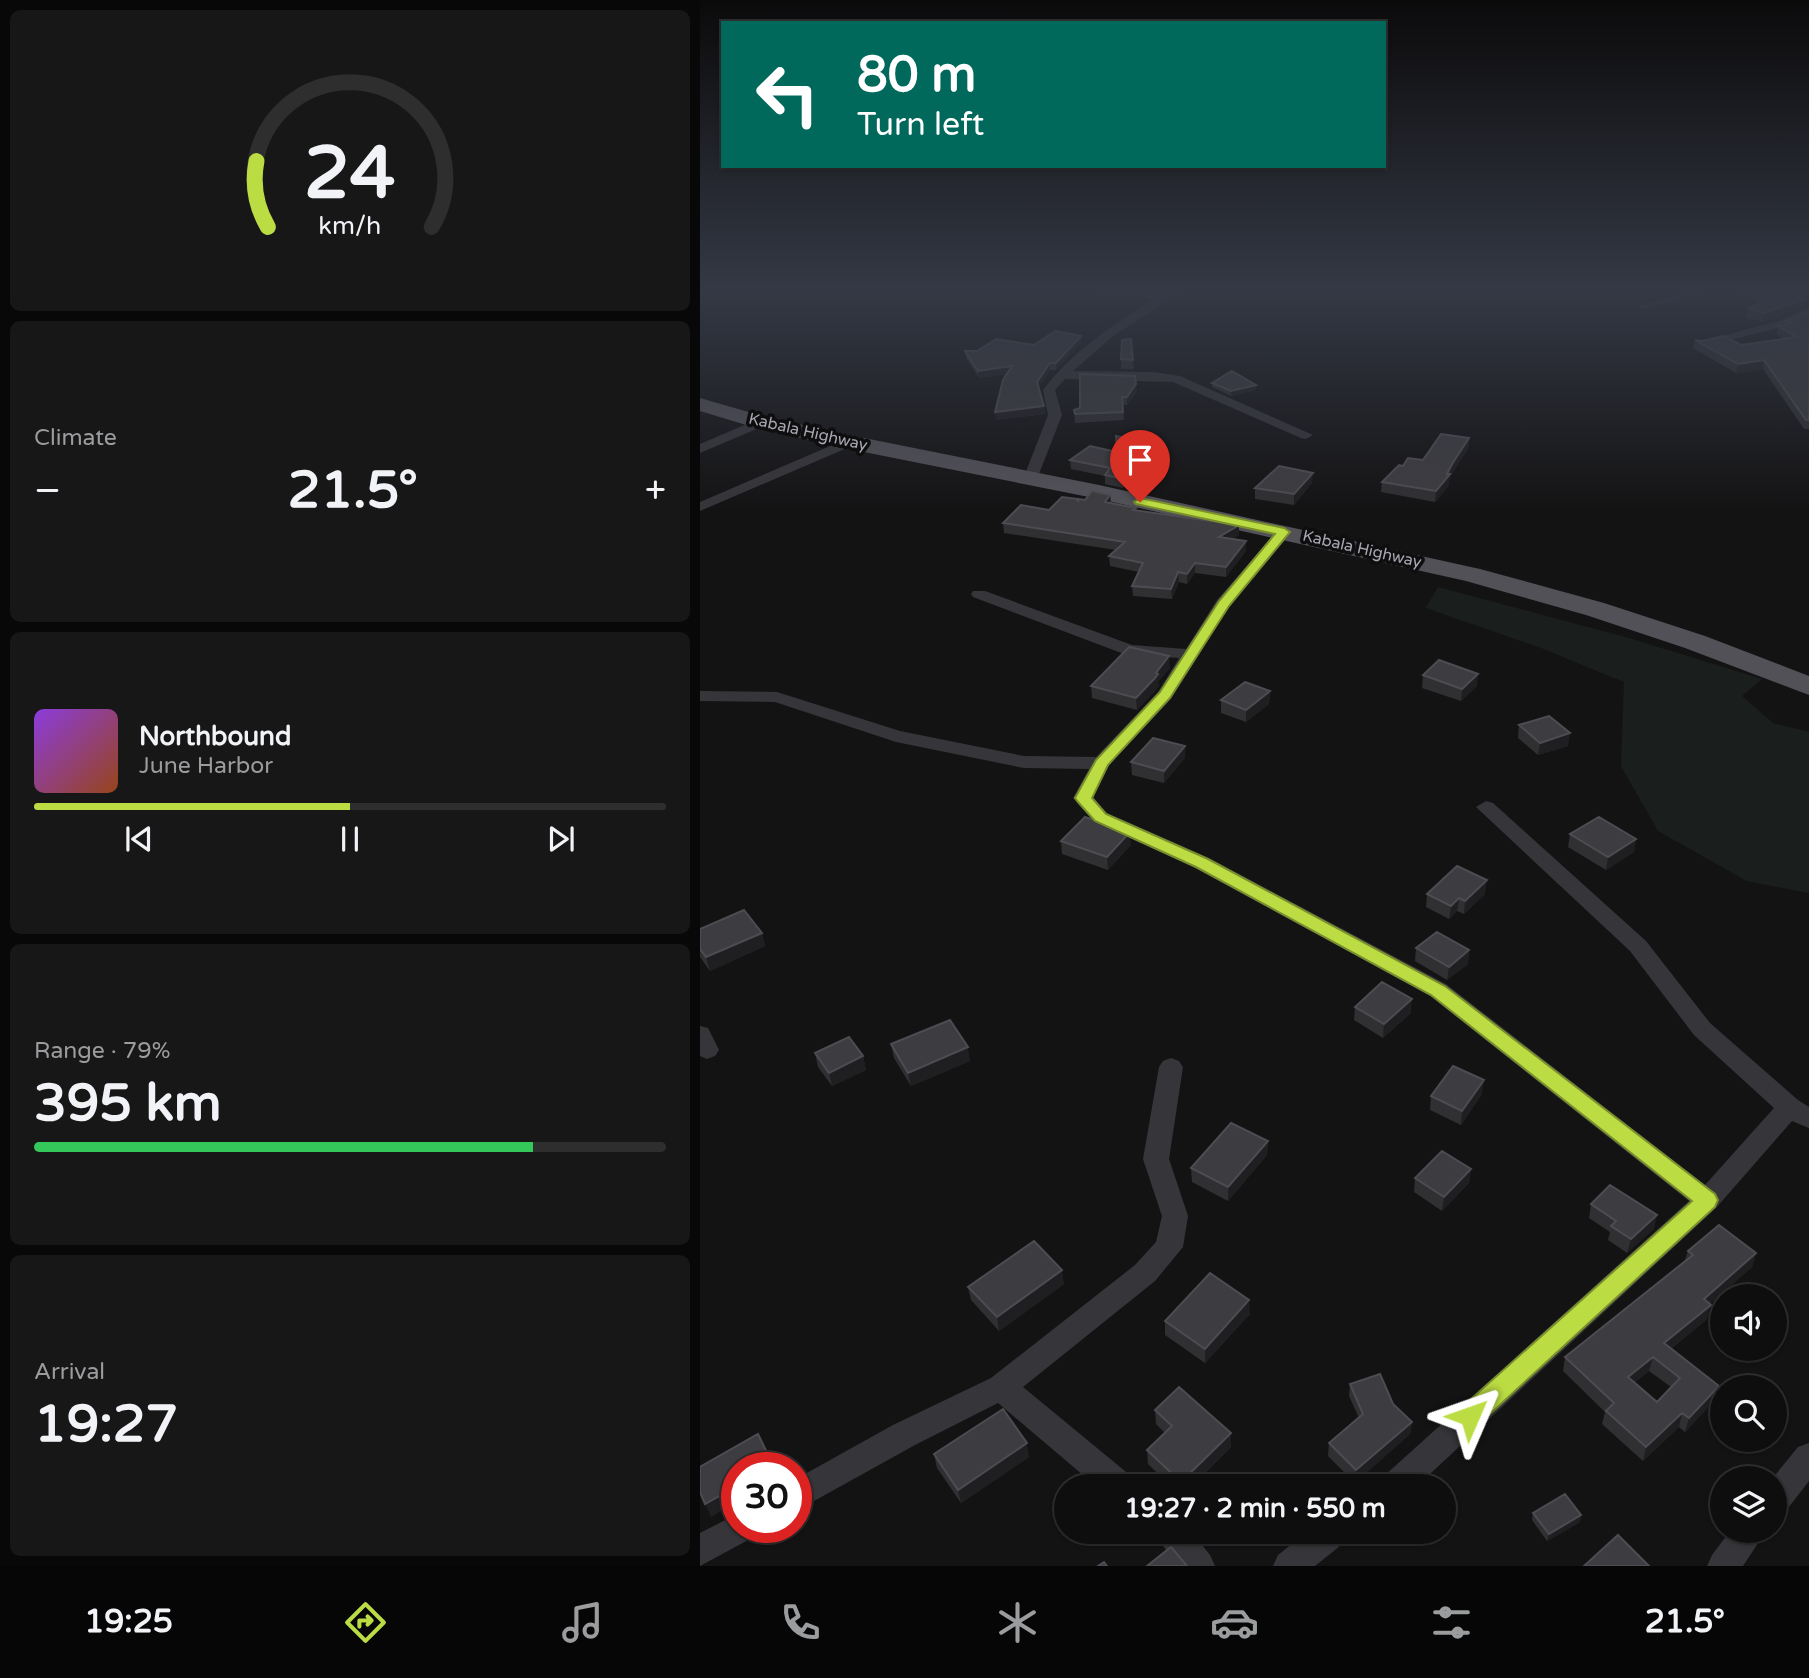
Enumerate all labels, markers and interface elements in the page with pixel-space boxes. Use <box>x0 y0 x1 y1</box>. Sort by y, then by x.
text: 80 m <box>857 46 976 105</box>
icon: left <box>742 49 833 140</box>
text: Turn left <box>857 106 984 144</box>
text: 24 <box>304 130 396 218</box>
text: km/h <box>319 210 381 240</box>
street label: Kabala Highway <box>747 409 870 456</box>
text: Climate <box>34 424 117 452</box>
pin <box>1110 430 1170 502</box>
icon: arrive <box>1121 441 1159 479</box>
text: 21.5° <box>288 459 418 522</box>
text: − <box>34 468 61 514</box>
text: + <box>645 468 666 514</box>
street label: Kabala Highway <box>1301 526 1424 573</box>
text: Northbound <box>139 721 291 752</box>
text: June Harbor <box>139 752 273 780</box>
icon: previous <box>120 820 158 858</box>
icon: pause <box>331 820 369 858</box>
icon: next <box>542 820 580 858</box>
text: Range · 79% <box>34 1037 170 1065</box>
text: 395 km <box>34 1072 222 1135</box>
map controls <box>1710 1284 1787 1543</box>
button: sound <box>1710 1284 1787 1361</box>
text: Arrival <box>34 1358 105 1386</box>
button: search <box>1710 1375 1787 1452</box>
position arrow <box>1433 1379 1507 1453</box>
text: 19:27 <box>34 1393 178 1456</box>
speed limit sign: 30 <box>721 1452 812 1543</box>
button: layers <box>1710 1466 1787 1543</box>
text: 19:27 · 2 min · 550 m <box>1124 1493 1386 1524</box>
icon: directions <box>341 1598 390 1647</box>
icon: music <box>558 1598 607 1647</box>
icon: phone <box>776 1598 825 1647</box>
icon: climate <box>993 1598 1042 1647</box>
icon: car <box>1210 1598 1259 1647</box>
icon: filters <box>1427 1598 1476 1647</box>
text: 19:25 <box>84 1603 173 1641</box>
text: 21.5° <box>1645 1603 1725 1641</box>

